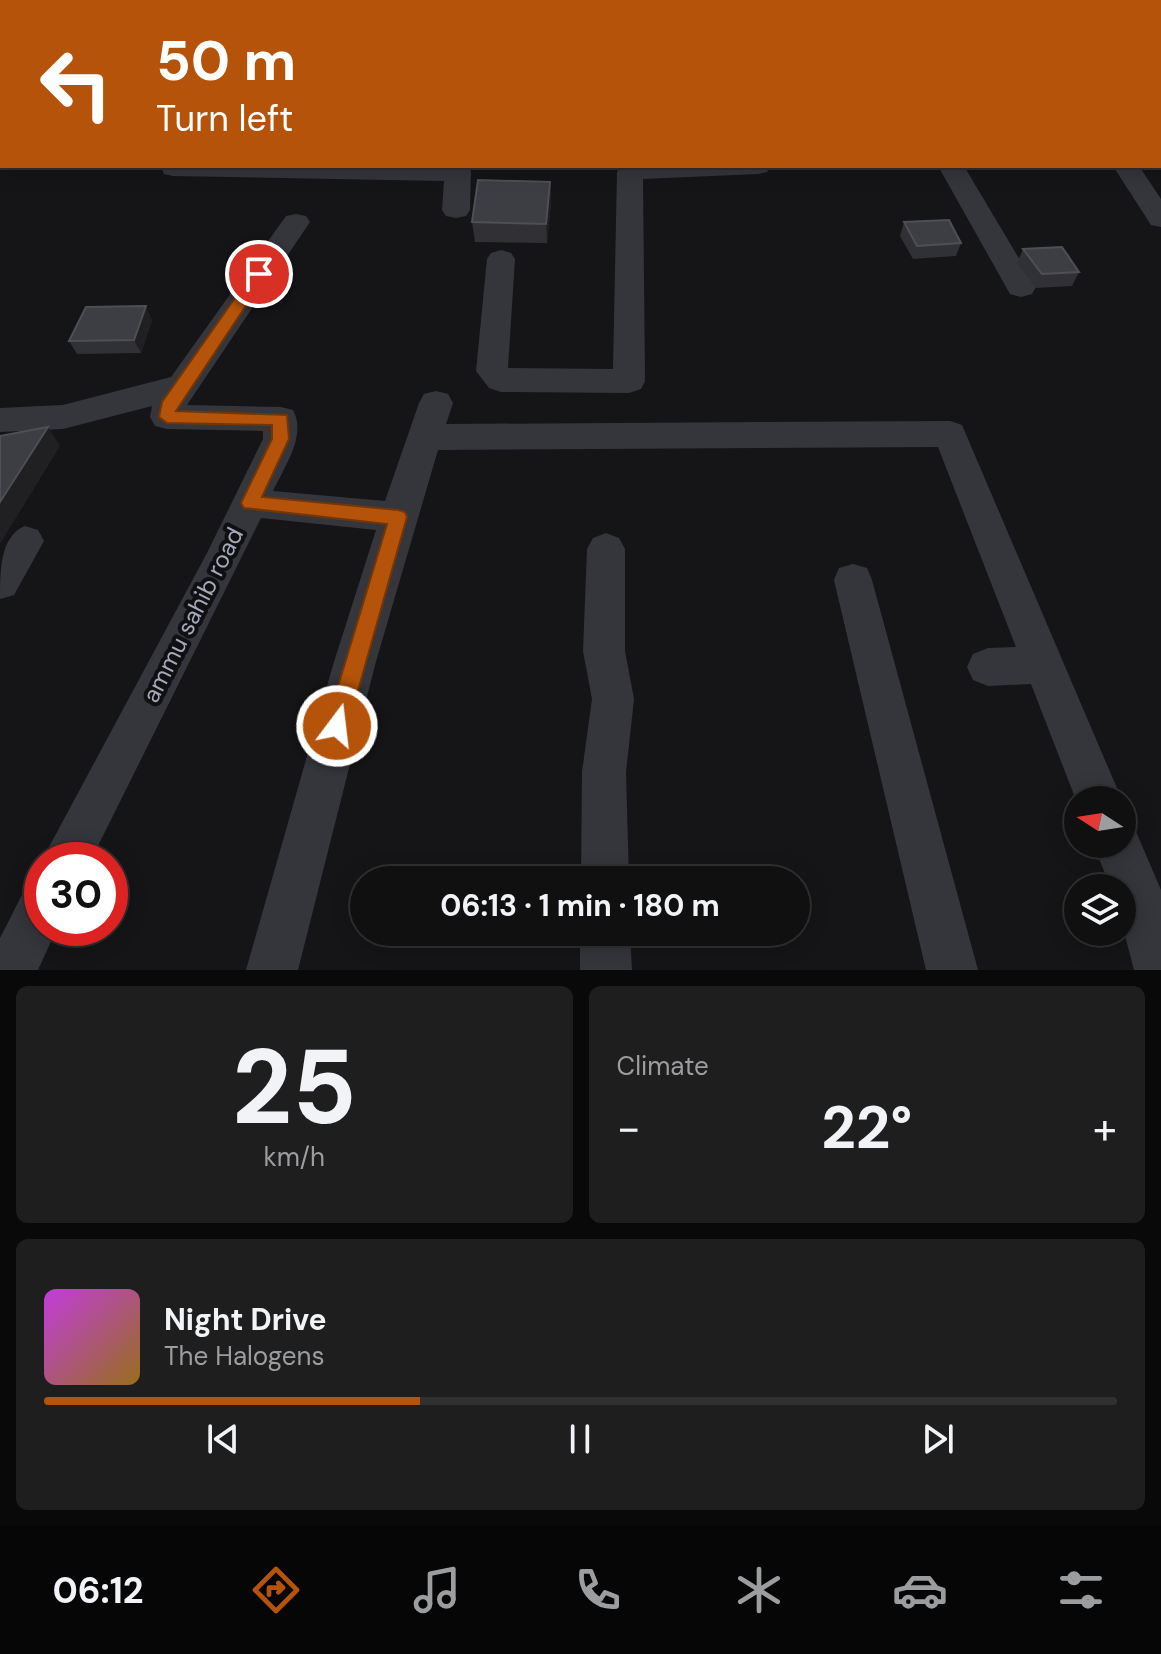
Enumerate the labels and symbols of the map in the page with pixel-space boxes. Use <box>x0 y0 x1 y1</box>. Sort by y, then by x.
pin <box>225 240 293 308</box>
street label: ammu sahib road <box>135 522 250 708</box>
position arrow <box>295 684 379 768</box>
north arrow <box>1064 786 1136 858</box>
speed limit sign: 30 <box>24 842 128 946</box>

